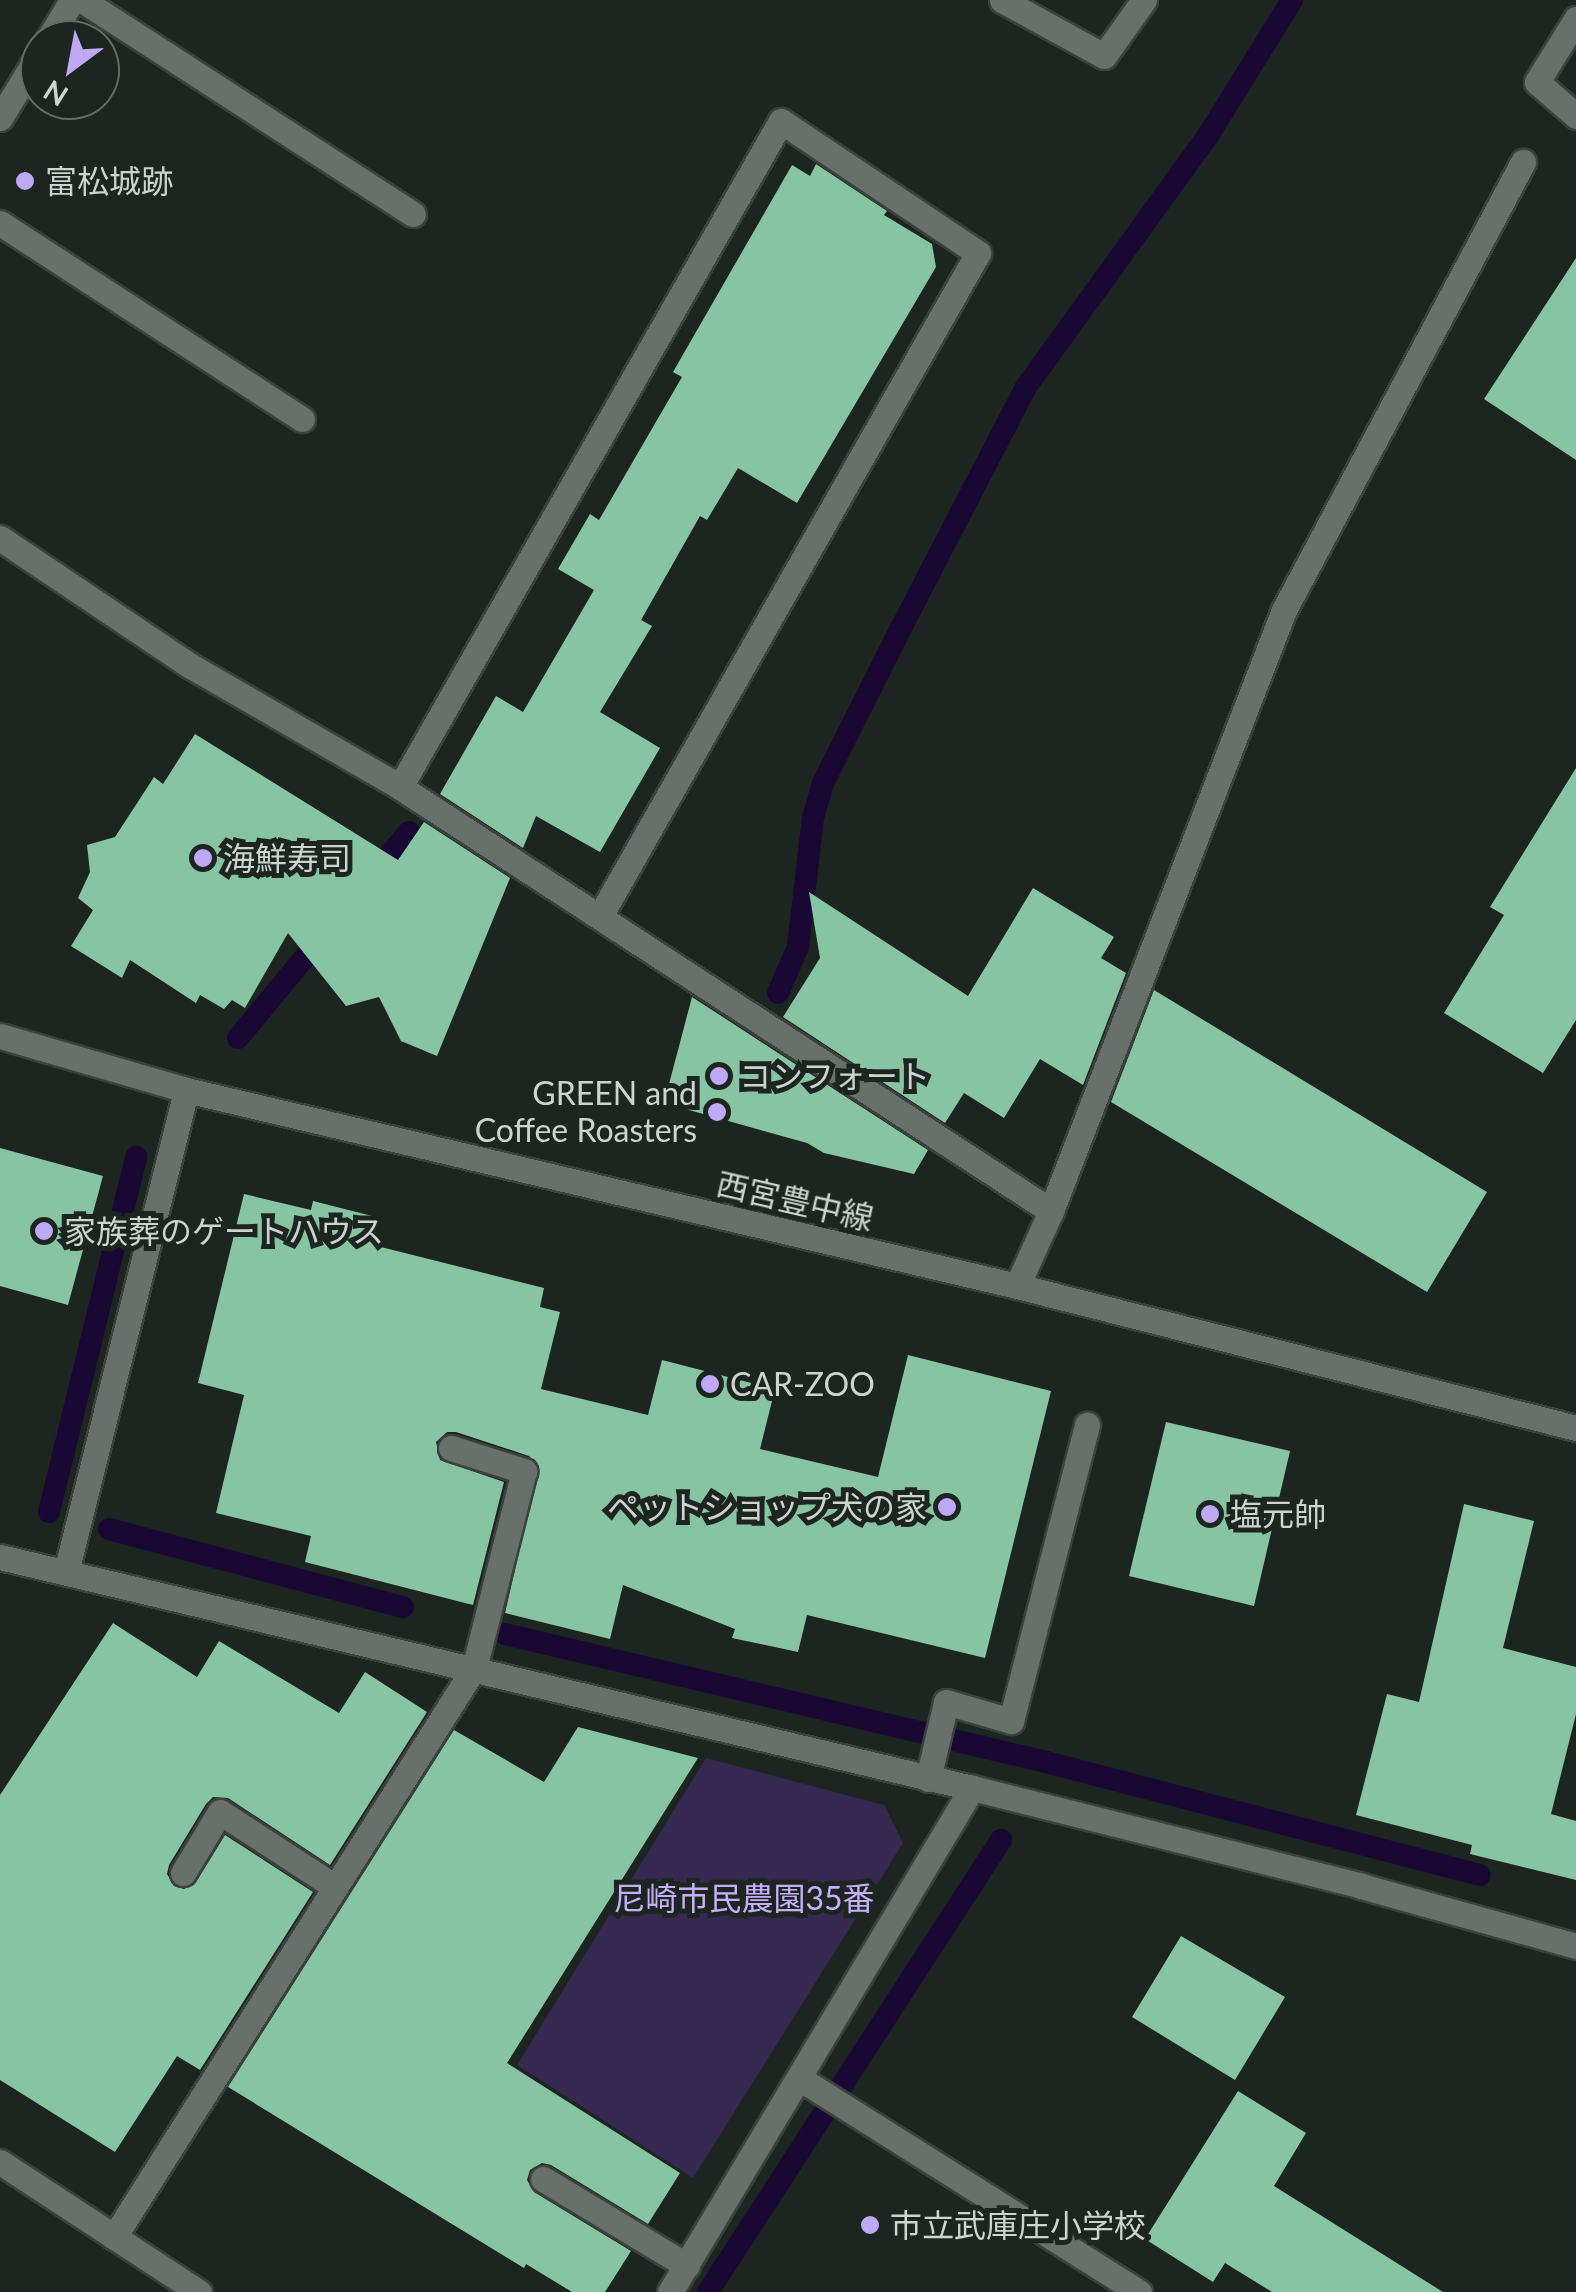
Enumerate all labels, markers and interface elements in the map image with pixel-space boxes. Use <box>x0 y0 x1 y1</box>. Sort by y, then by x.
north arrow <box>20 20 120 120</box>
text: N <box>37 74 73 114</box>
place label: 富松城跡 <box>45 162 173 200</box>
marker: 富松城跡 <box>14 170 36 192</box>
place label: 海鮮寿司 <box>223 839 351 877</box>
marker: 海鮮寿司 <box>192 847 214 869</box>
place label: コンフォート <box>739 1057 931 1095</box>
marker: コンフォート <box>708 1065 730 1087</box>
place label: GREEN and Coffee Roasters <box>475 1075 697 1150</box>
marker: GREEN and Coffee Roasters <box>706 1101 728 1123</box>
street label: 西宮豊中線 <box>713 1164 877 1238</box>
place label: 家族葬のゲートハウス <box>64 1212 384 1250</box>
marker: 家族葬のゲートハウス <box>33 1220 55 1242</box>
place label: CAR-ZOO <box>730 1365 875 1403</box>
marker: CAR-ZOO <box>699 1373 721 1395</box>
place label: ペットショップ犬の家 <box>607 1488 927 1526</box>
place label: 塩元帥 <box>1230 1495 1326 1533</box>
marker: ペットショップ犬の家 <box>936 1496 958 1518</box>
marker: 塩元帥 <box>1199 1503 1221 1525</box>
park label: 尼崎市民農園35番 <box>613 1879 875 1917</box>
place label: 市立武庫庄小学校 <box>890 2206 1146 2244</box>
marker: 市立武庫庄小学校 <box>859 2214 881 2236</box>

